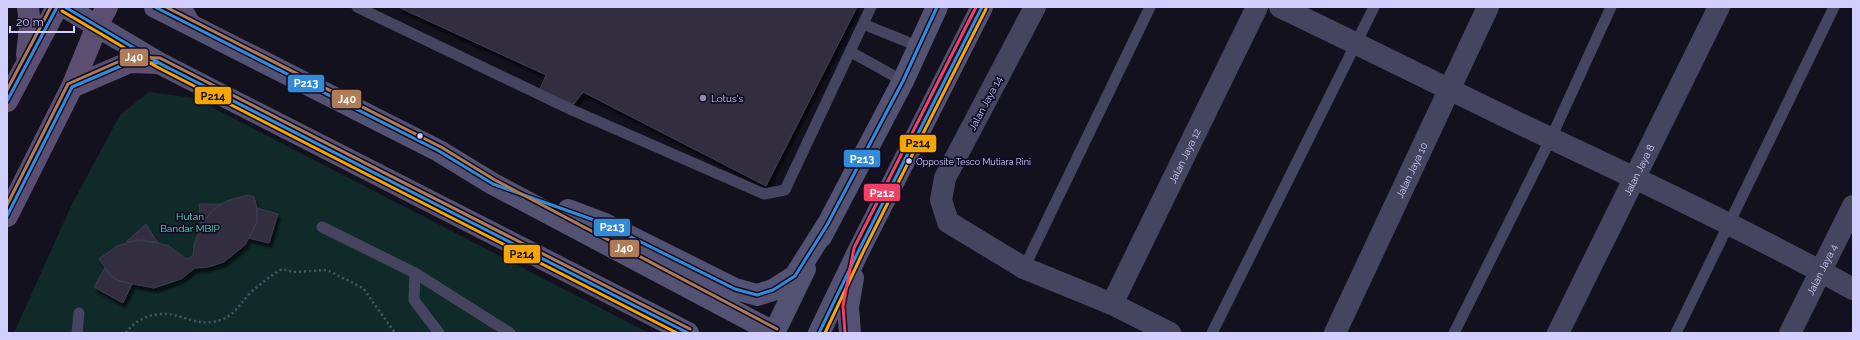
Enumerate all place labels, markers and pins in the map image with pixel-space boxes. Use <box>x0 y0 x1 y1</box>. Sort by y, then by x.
marker: Lotus's <box>698 93 708 103</box>
place label: Lotus's <box>711 93 744 104</box>
unlabelled marker <box>415 131 425 141</box>
marker: Opposite Tesco Mutiara Rini <box>904 156 914 166</box>
place label: Opposite Tesco Mutiara Rini <box>916 157 1031 167</box>

